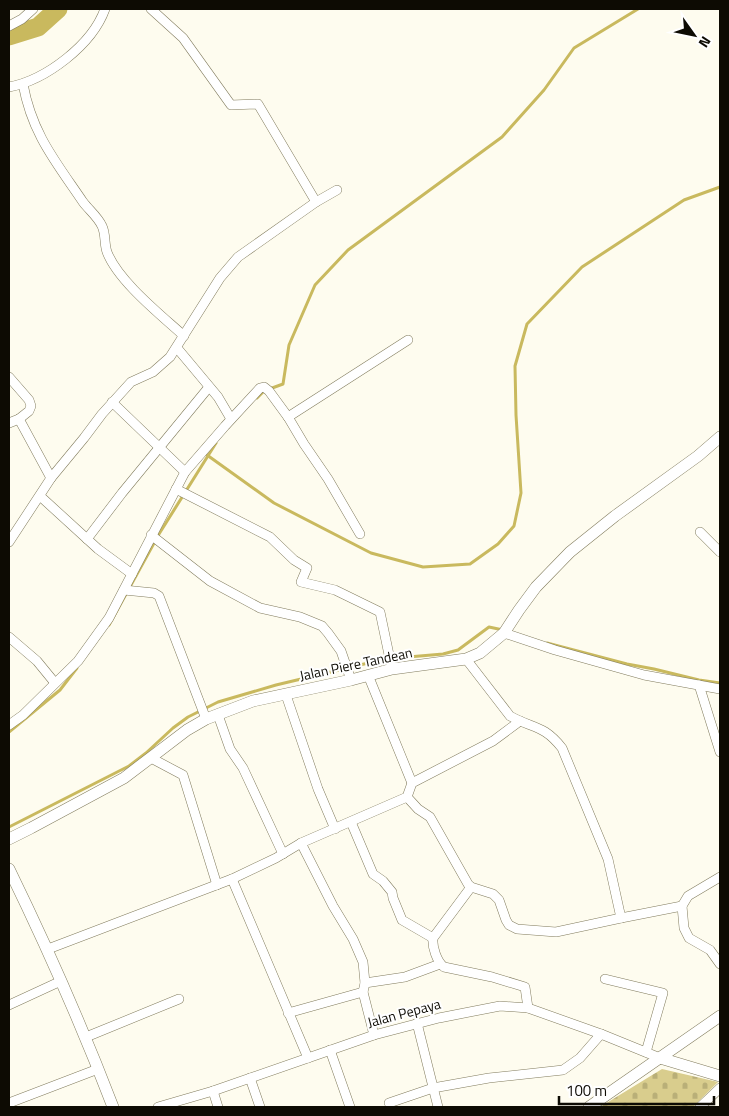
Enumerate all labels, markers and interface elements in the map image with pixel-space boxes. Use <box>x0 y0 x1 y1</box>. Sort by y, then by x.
north arrow <box>669 10 719 60</box>
text: N <box>694 33 717 52</box>
street label: Jalan Piere Tandean <box>298 641 414 686</box>
street label: Jalan Pepaya <box>365 993 443 1032</box>
scale bar <box>559 1074 714 1106</box>
text: 100 m <box>566 1079 607 1102</box>

